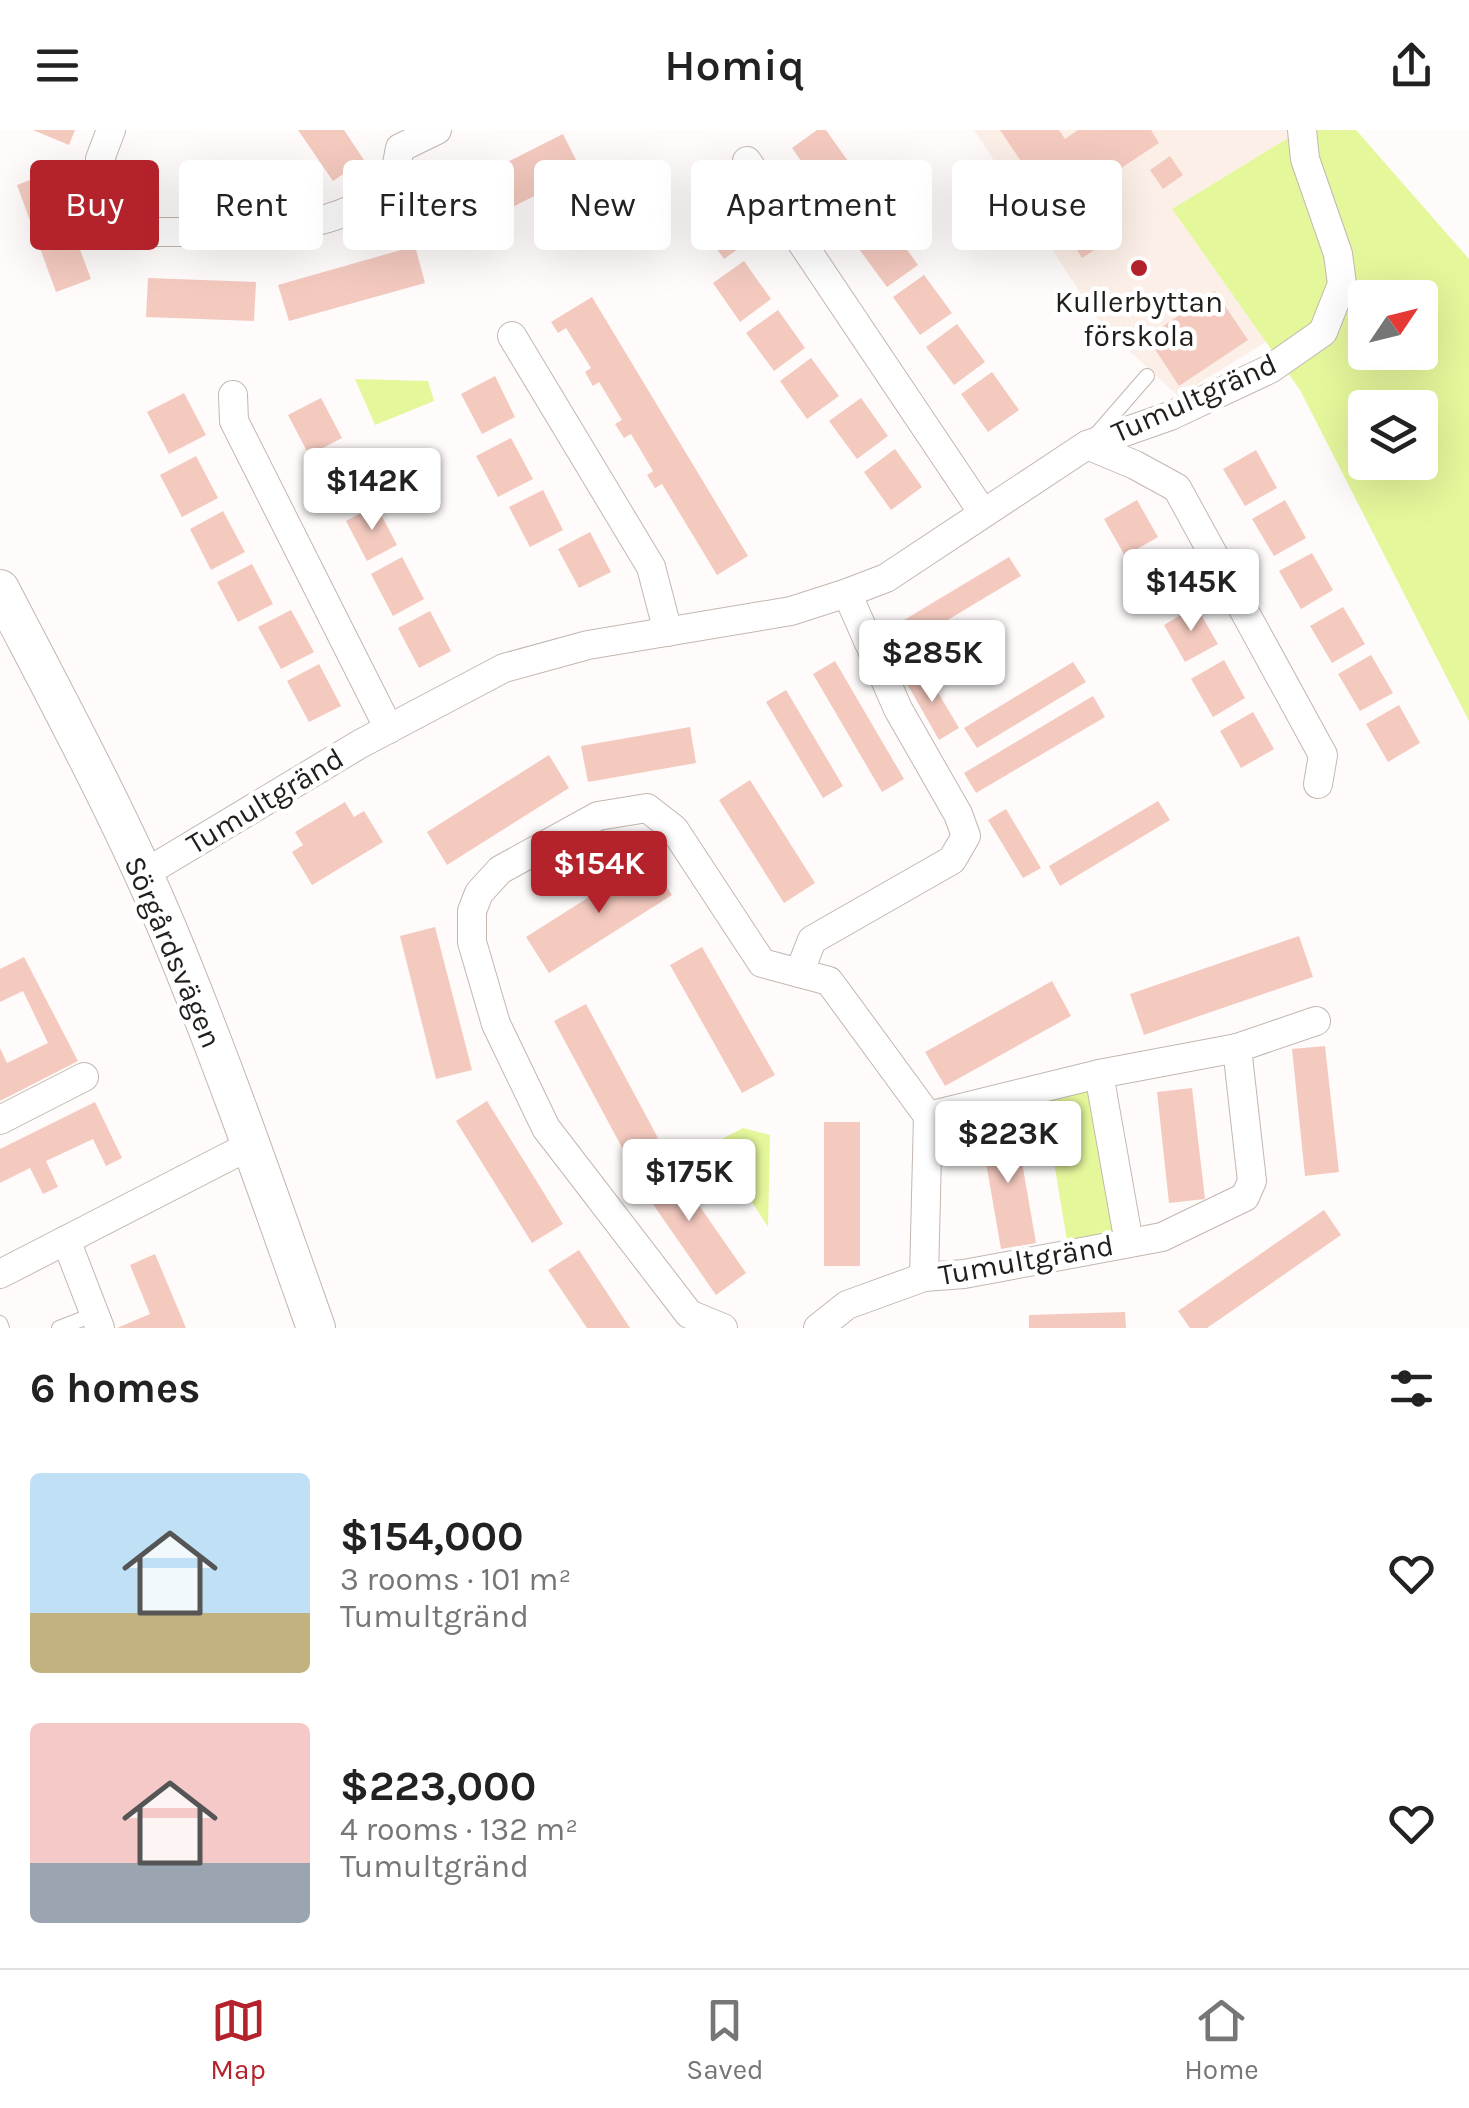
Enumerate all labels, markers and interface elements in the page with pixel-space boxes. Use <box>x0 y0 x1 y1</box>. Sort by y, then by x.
icon: menu <box>30 38 85 93</box>
icon: share <box>1384 38 1439 93</box>
text: Homiq <box>664 39 805 91</box>
chip: Buy <box>30 160 159 250</box>
chip: Rent <box>179 160 323 250</box>
chip: Filters <box>343 160 514 250</box>
chip: New <box>534 160 671 250</box>
chip: Apartment <box>691 160 932 250</box>
chip: House <box>952 160 1122 250</box>
marker: Kullerbyttan förskola <box>1128 257 1150 279</box>
north arrow <box>1348 280 1438 370</box>
map controls <box>1348 280 1438 480</box>
place label: Kullerbyttan förskola <box>1055 284 1223 354</box>
street label: Tumultgränd <box>1106 346 1282 450</box>
button: layers <box>1348 390 1438 480</box>
pin: $142K <box>302 448 442 533</box>
text: $142K <box>326 462 418 499</box>
pin: $145K <box>1121 549 1261 634</box>
text: $145K <box>1145 563 1237 600</box>
pin: $285K <box>862 620 1002 705</box>
text: $285K <box>881 634 983 671</box>
street label: Tumultgränd <box>180 740 350 862</box>
pin: $154K <box>529 831 669 916</box>
text: $154K <box>553 845 645 882</box>
street label: Sörgårdsvägen <box>116 851 230 1053</box>
pin: $223K <box>938 1101 1078 1186</box>
text: $223K <box>957 1115 1059 1152</box>
pin: $175K <box>619 1139 759 1224</box>
text: $175K <box>645 1153 733 1190</box>
street label: Tumultgränd <box>936 1227 1116 1293</box>
icon: filters <box>1384 1361 1439 1416</box>
text: 6 homes <box>30 1363 200 1413</box>
text: $154,000 <box>340 1511 524 1561</box>
icon: home <box>110 1513 230 1633</box>
icon: heart <box>1384 1546 1439 1601</box>
text: 3 rooms · 101 m² <box>340 1561 571 1598</box>
text: Tumultgränd <box>340 1598 529 1635</box>
text: $223,000 <box>340 1761 536 1811</box>
icon: home <box>110 1763 230 1883</box>
icon: heart <box>1384 1796 1439 1851</box>
text: 4 rooms · 132 m² <box>340 1811 578 1848</box>
text: Tumultgränd <box>340 1848 529 1885</box>
tab: Map <box>210 1993 266 2086</box>
tab: Saved <box>686 1993 764 2086</box>
tab: Home <box>1184 1993 1259 2086</box>

